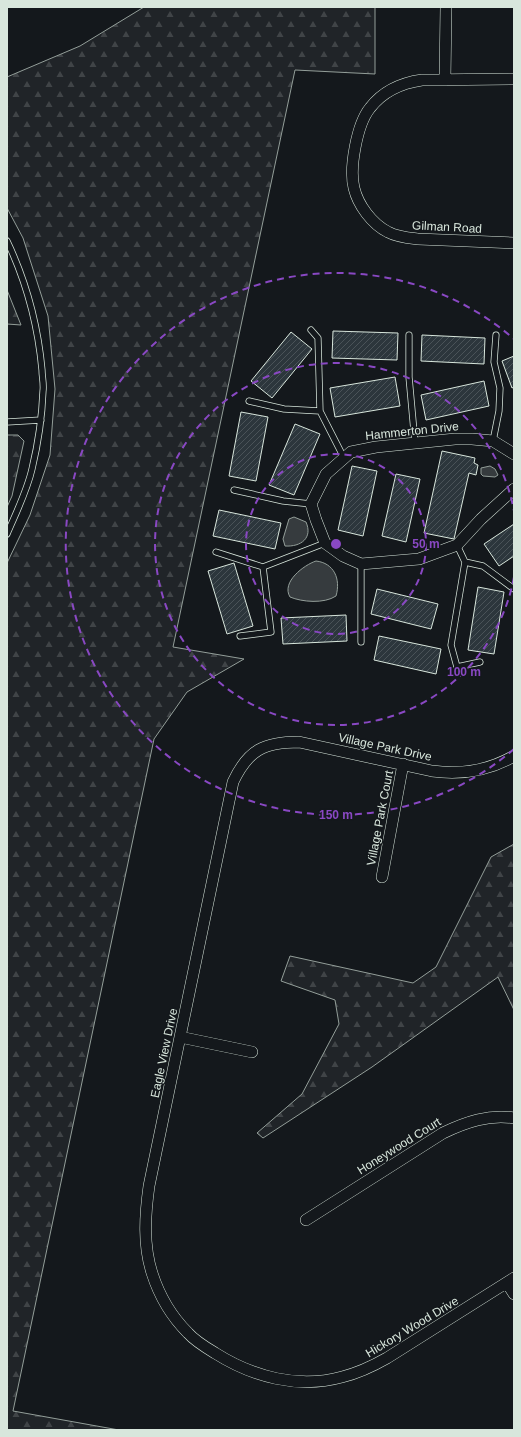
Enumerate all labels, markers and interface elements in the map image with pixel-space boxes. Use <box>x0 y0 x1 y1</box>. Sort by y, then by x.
street label: Gilman Road <box>412 218 482 236</box>
street label: Hammerton Drive <box>365 419 460 443</box>
centre of rings <box>329 537 343 551</box>
text: 50 m <box>412 537 440 551</box>
text: 100 m <box>447 665 481 679</box>
street label: Village Park Drive <box>337 730 433 764</box>
street label: Village Park Court <box>364 769 396 867</box>
text: 150 m <box>319 808 353 822</box>
street label: Eagle View Drive <box>148 1007 180 1099</box>
street label: Honeywood Court <box>355 1114 444 1177</box>
street label: Hickory Wood Drive <box>363 1294 461 1360</box>

